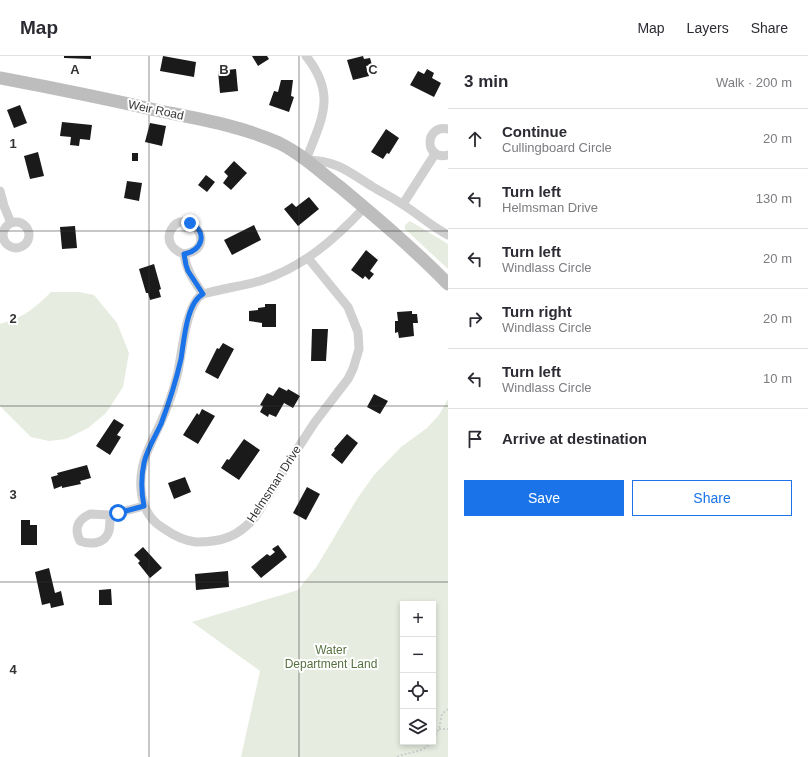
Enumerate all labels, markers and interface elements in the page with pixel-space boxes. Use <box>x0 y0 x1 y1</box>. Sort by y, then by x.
text: Map <box>20 17 58 38</box>
text: Map <box>637 20 665 36</box>
text: Layers <box>687 20 729 36</box>
text: Share <box>751 20 788 36</box>
text: A <box>70 62 80 77</box>
text: B <box>219 62 229 77</box>
text: C <box>368 62 378 77</box>
text: 3 min <box>464 72 508 91</box>
text: Walk · 200 m <box>716 75 792 90</box>
street label: Weir Road <box>127 97 185 123</box>
text: Continue <box>502 123 567 140</box>
icon: ahead <box>464 128 486 150</box>
text: 20 m <box>763 131 792 146</box>
text: 1 <box>9 136 17 151</box>
text: Cullingboard Circle <box>502 140 612 155</box>
text: Turn left <box>502 183 561 200</box>
icon: left <box>464 188 486 210</box>
text: 130 m <box>756 191 792 206</box>
text: Helmsman Drive <box>502 200 598 215</box>
route end <box>181 214 199 232</box>
text: Turn left <box>502 243 561 260</box>
icon: left <box>464 248 486 270</box>
text: 20 m <box>763 251 792 266</box>
text: Windlass Circle <box>502 260 592 275</box>
text: Turn right <box>502 303 572 320</box>
icon: right <box>464 308 486 330</box>
text: 2 <box>9 311 17 326</box>
text: 20 m <box>763 311 792 326</box>
text: Windlass Circle <box>502 320 592 335</box>
text: Turn left <box>502 363 561 380</box>
icon: left <box>464 368 486 390</box>
text: 10 m <box>763 371 792 386</box>
text: Windlass Circle <box>502 380 592 395</box>
icon: arrive <box>464 428 486 450</box>
text: Arrive at destination <box>502 430 647 447</box>
street label: Helmsman Drive <box>244 443 304 525</box>
button: Save <box>464 480 624 516</box>
button: Share <box>632 480 792 516</box>
text: 3 <box>9 487 17 502</box>
route start <box>109 504 127 522</box>
map controls <box>400 601 436 745</box>
button: + <box>400 601 436 637</box>
button: − <box>400 637 436 673</box>
park label: Water Department Land <box>285 643 377 671</box>
text: 4 <box>9 662 17 677</box>
button: locate <box>400 673 436 709</box>
button: layers <box>400 709 436 745</box>

